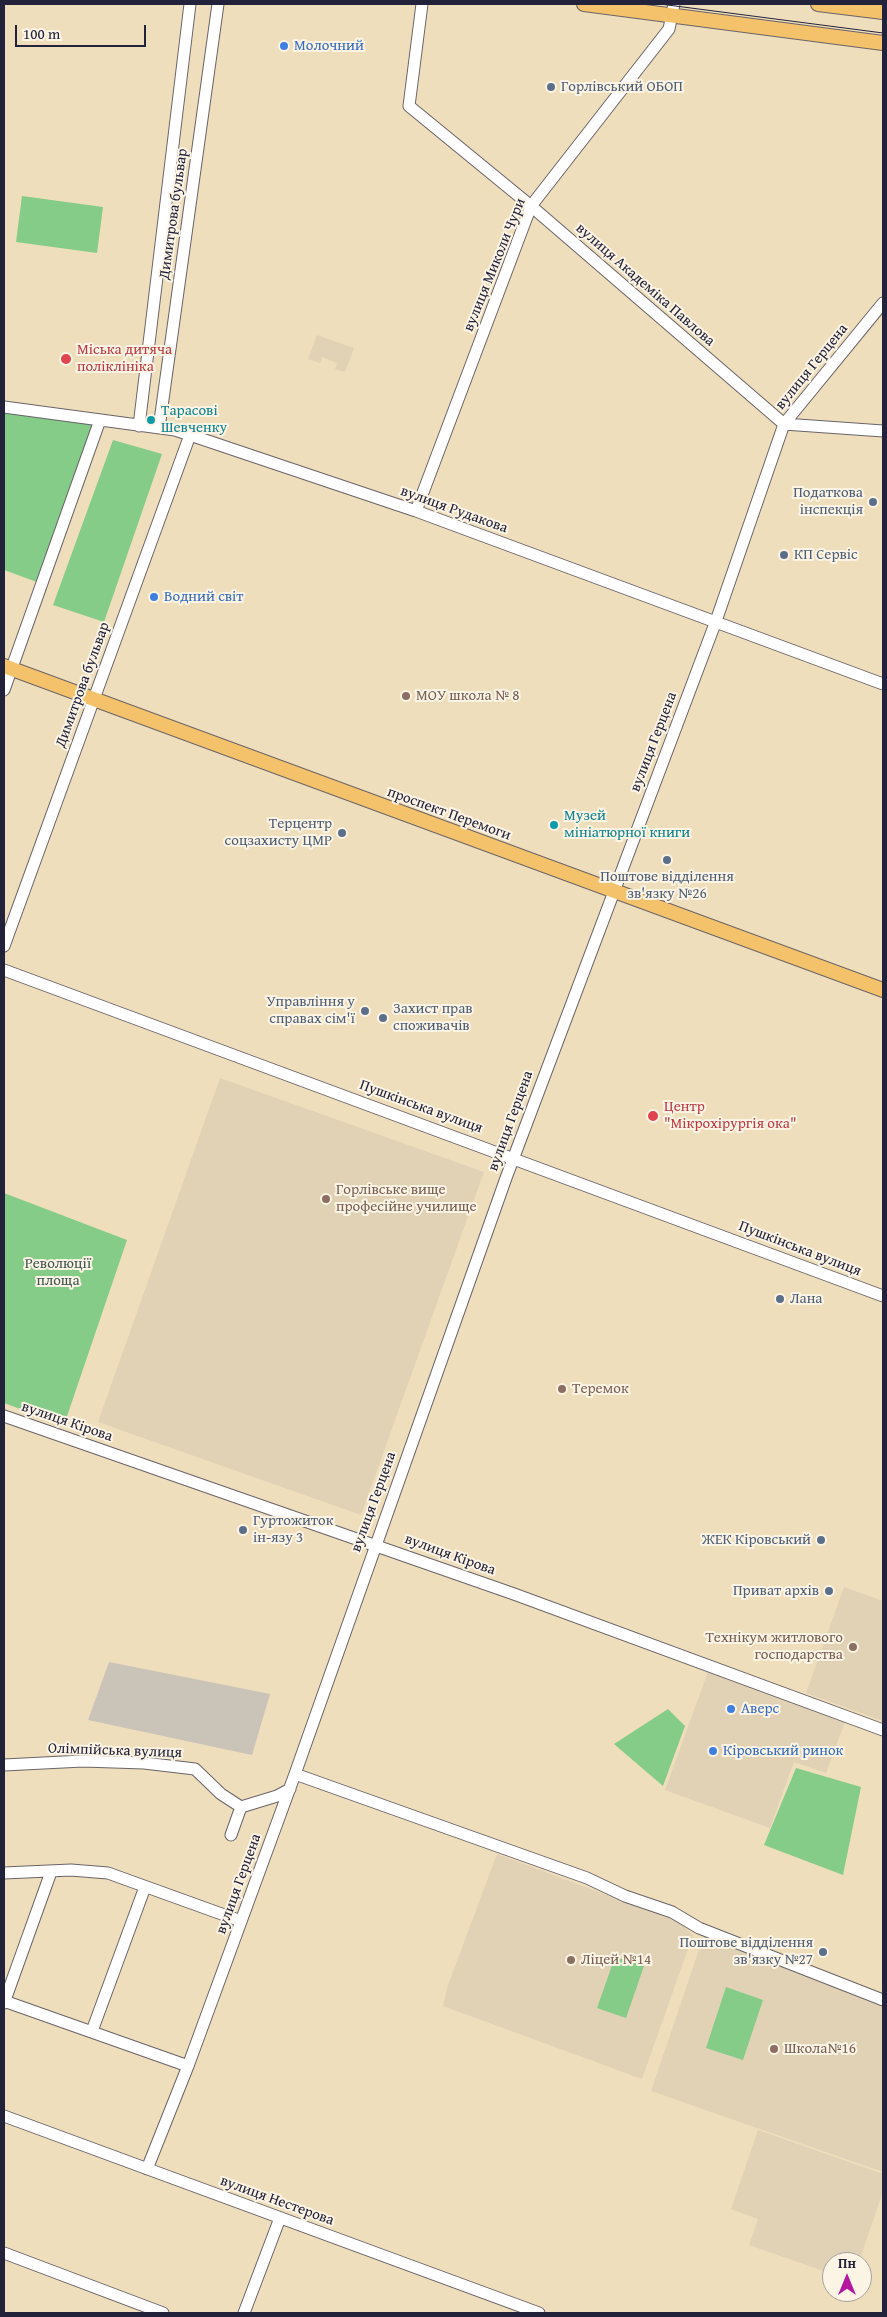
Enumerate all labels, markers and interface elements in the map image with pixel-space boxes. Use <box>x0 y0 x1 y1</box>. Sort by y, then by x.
scale bar <box>18 15 149 47</box>
text: 100 m <box>23 23 60 44</box>
place label: Молочний <box>294 37 364 55</box>
marker: Молочний <box>278 40 290 52</box>
place label: Горлівський ОБОП <box>561 78 683 96</box>
marker: Горлівський ОБОП <box>545 81 557 93</box>
street label: Димитрова бульвар <box>156 147 192 281</box>
street label: вулиця Миколи Чури <box>460 196 530 334</box>
street label: вулиця Академіка Павлова <box>572 220 718 350</box>
street label: вулиця Герцена <box>772 320 852 414</box>
place label: Міська дитяча поліклініка <box>77 341 172 376</box>
marker: Міська дитяча поліклініка <box>59 352 73 366</box>
place label: Тарасові Шевченку <box>161 402 227 437</box>
marker: Тарасові Шевченку <box>145 414 157 426</box>
street label: вулиця Рудакова <box>398 482 510 538</box>
place label: Податкова інспекція <box>793 484 863 519</box>
marker: Податкова інспекція <box>867 496 879 508</box>
place label: КП Сервіс <box>794 546 858 564</box>
marker: КП Сервіс <box>778 549 790 561</box>
place label: Водний світ <box>164 588 244 606</box>
marker: Водний світ <box>148 591 160 603</box>
street label: Димитрова бульвар <box>52 620 114 750</box>
place label: МОУ школа № 8 <box>416 687 520 705</box>
marker: МОУ школа № 8 <box>400 690 412 702</box>
street label: вулиця Герцена <box>627 690 681 794</box>
street label: проспект Перемоги <box>385 783 513 845</box>
place label: Музей мініатюрної книги <box>564 807 690 842</box>
place label: Терцентр соцзахисту ЦМР <box>225 815 332 850</box>
marker: Музей мініатюрної книги <box>548 819 560 831</box>
marker: Терцентр соцзахисту ЦМР <box>336 827 348 839</box>
marker: Поштове відділення зв'язку №26 <box>661 854 673 866</box>
place label: Поштове відділення зв'язку №26 <box>600 868 734 903</box>
place label: Управління у справах сім'ї <box>266 993 355 1028</box>
place label: Захист прав споживачів <box>393 1000 473 1035</box>
marker: Управління у справах сім'ї <box>359 1005 371 1017</box>
marker: Захист прав споживачів <box>377 1012 389 1024</box>
street label: вулиця Герцена <box>485 1068 537 1174</box>
street label: Пушкінська вулиця <box>357 1076 485 1138</box>
place label: Центр "Мікрохірургія ока" <box>664 1098 797 1133</box>
marker: Центр "Мікрохірургія ока" <box>646 1109 660 1123</box>
place label: Горлівське вище професійне училище <box>336 1181 477 1216</box>
marker: Горлівське вище професійне училище <box>320 1193 332 1205</box>
street label: Пушкінська вулиця <box>736 1217 864 1281</box>
park label: Революції площа <box>25 1255 91 1290</box>
place label: Лана <box>790 1290 823 1308</box>
marker: Лана <box>774 1293 786 1305</box>
place label: Теремок <box>572 1380 629 1398</box>
marker: Теремок <box>556 1383 568 1395</box>
street label: вулиця Кірова <box>19 1398 115 1446</box>
street label: вулиця Герцена <box>348 1449 400 1555</box>
place label: Гуртожиток ін-язу 3 <box>253 1512 334 1547</box>
marker: Гуртожиток ін-язу 3 <box>237 1524 249 1536</box>
street label: вулиця Кірова <box>402 1530 498 1580</box>
place label: ЖЕК Кіровський <box>702 1531 811 1549</box>
marker: ЖЕК Кіровський <box>815 1534 827 1546</box>
place label: Приват архів <box>733 1582 819 1600</box>
marker: Приват архів <box>823 1585 835 1597</box>
place label: Технікум житлового господарства <box>705 1629 843 1664</box>
marker: Технікум житлового господарства <box>847 1641 859 1653</box>
place label: Аверс <box>741 1700 779 1718</box>
marker: Аверс <box>725 1703 737 1715</box>
street label: Олімпійська вулиця <box>48 1740 182 1762</box>
place label: Кіровський ринок <box>723 1742 843 1760</box>
marker: Кіровський ринок <box>707 1745 719 1757</box>
street label: вулиця Герцена <box>213 1831 265 1937</box>
place label: Поштове відділення зв'язку №27 <box>679 1934 813 1969</box>
marker: Поштове відділення зв'язку №27 <box>817 1946 829 1958</box>
place label: Ліцей №14 <box>581 1951 651 1969</box>
marker: Ліцей №14 <box>565 1954 577 1966</box>
place label: Школа№16 <box>784 2040 856 2058</box>
marker: Школа№16 <box>768 2043 780 2055</box>
street label: вулиця Нестерова <box>218 2172 336 2230</box>
north arrow <box>822 2252 872 2302</box>
text: Пн <box>838 2253 856 2273</box>

